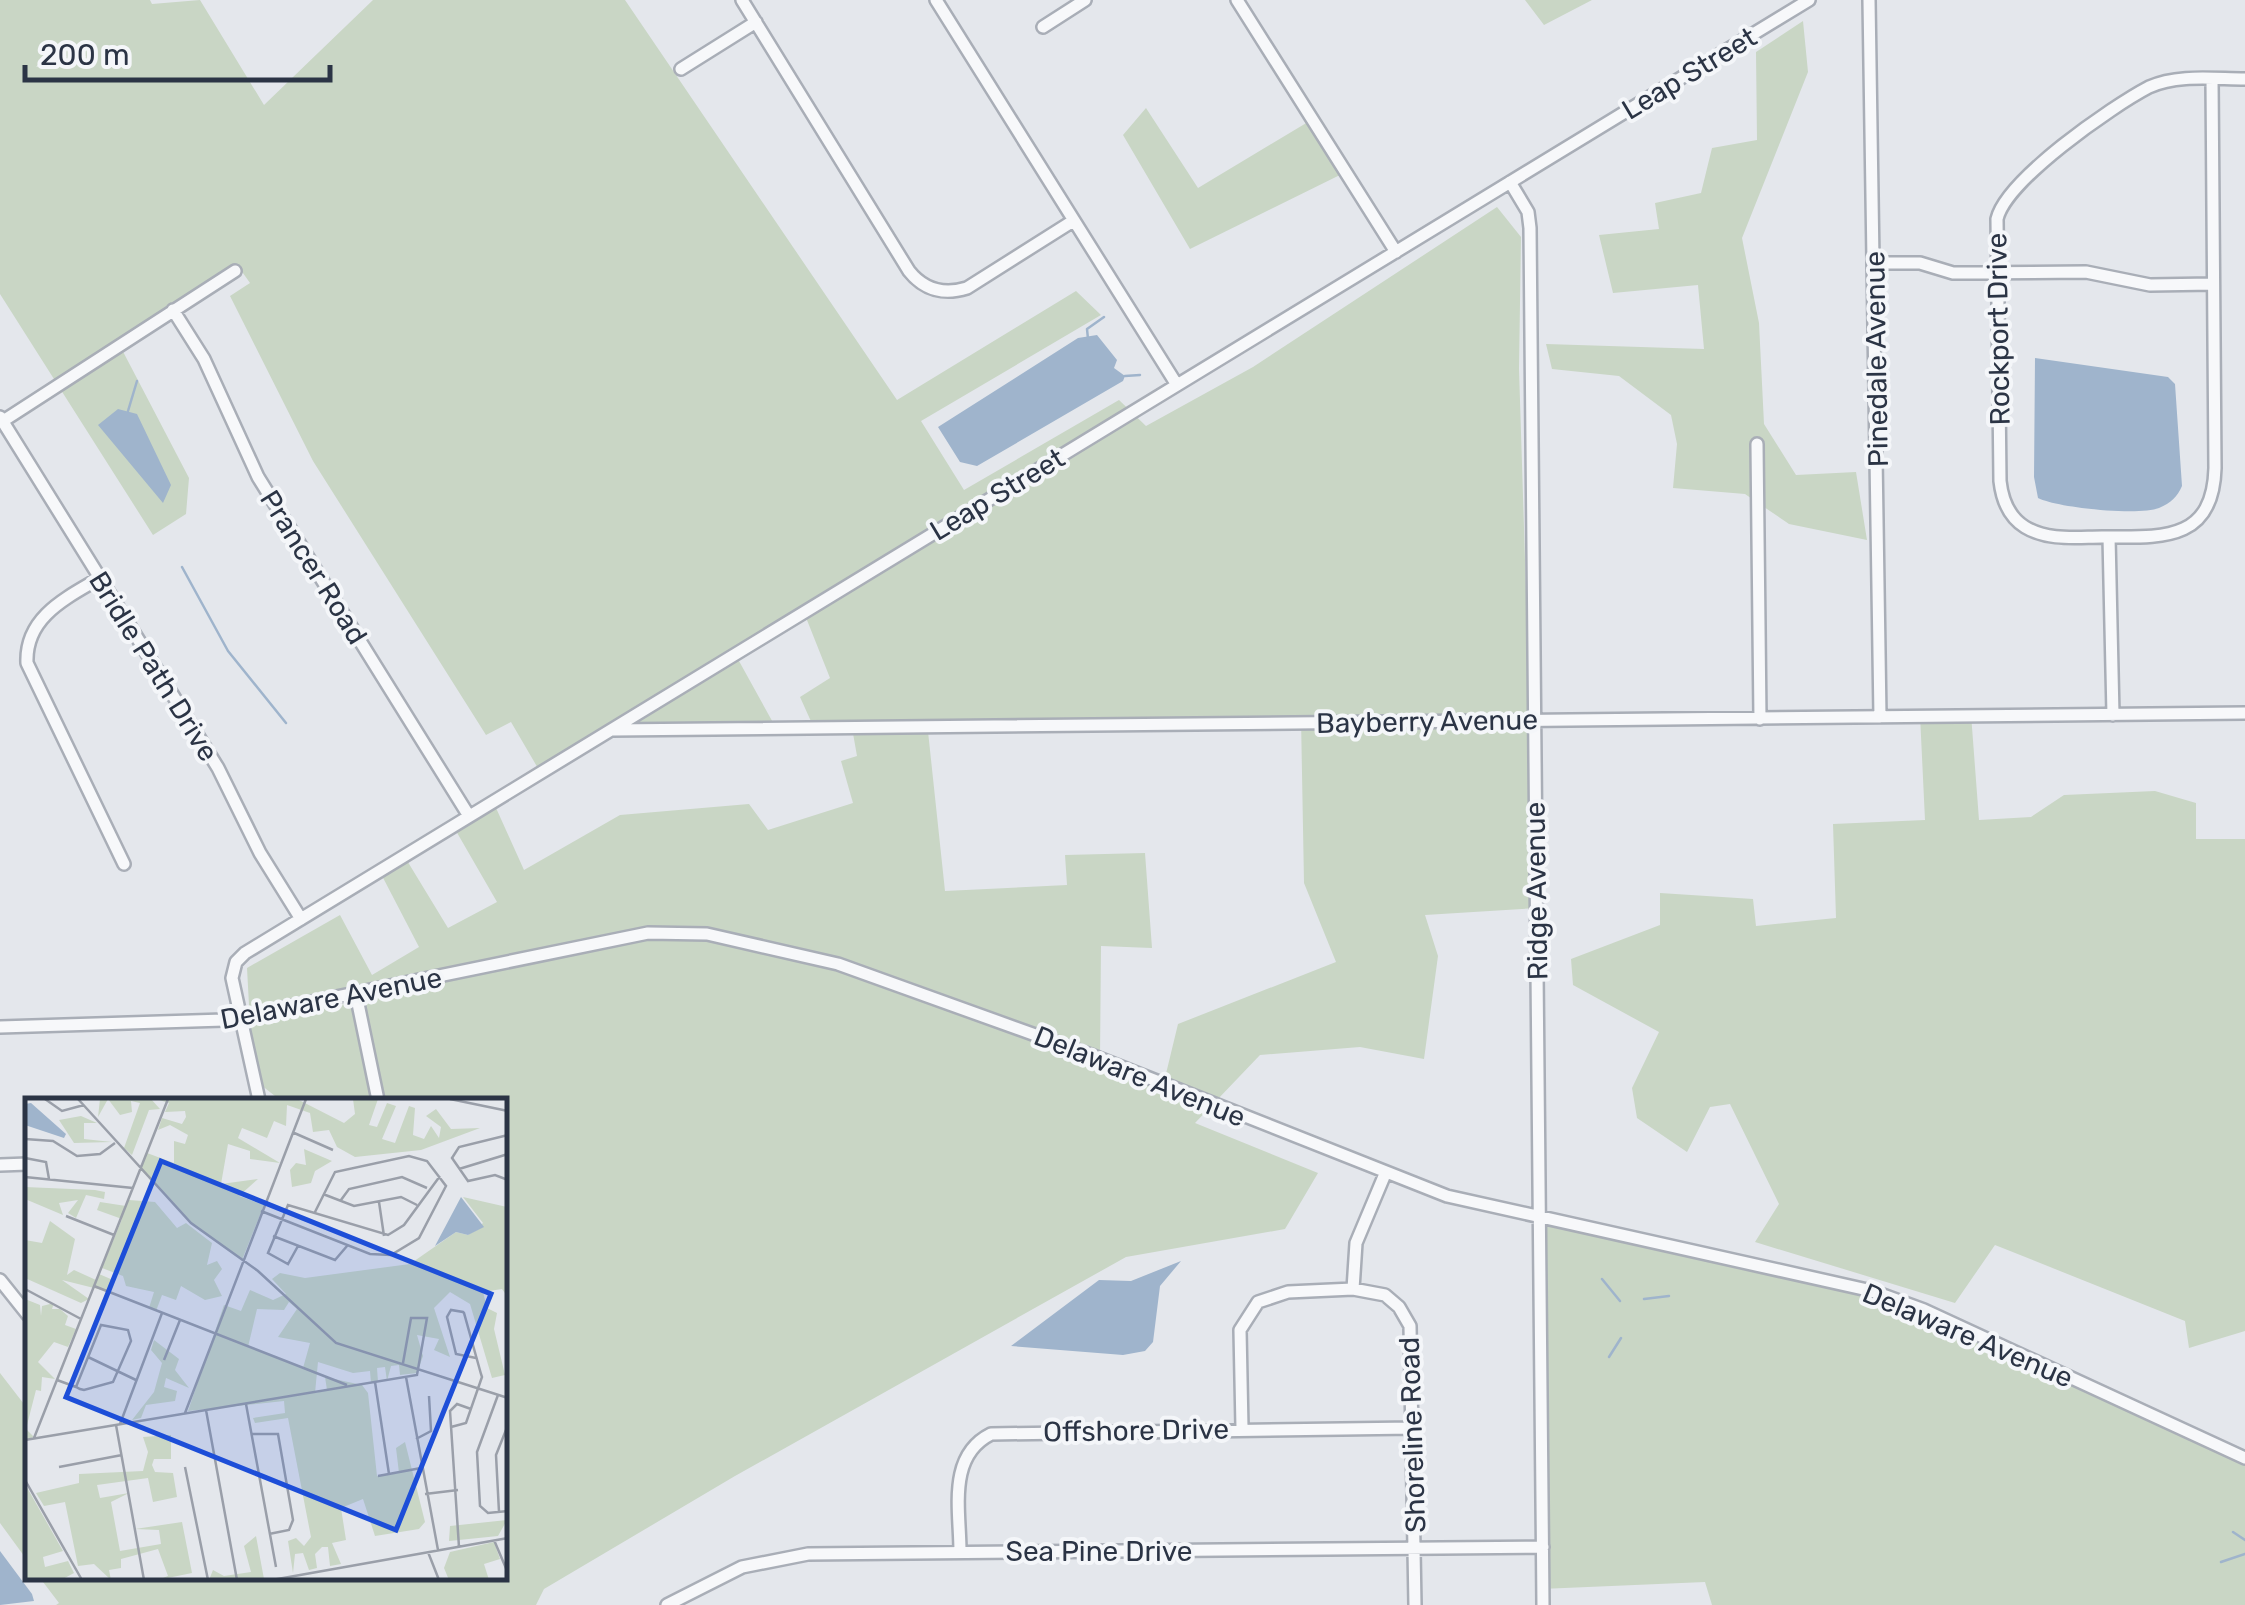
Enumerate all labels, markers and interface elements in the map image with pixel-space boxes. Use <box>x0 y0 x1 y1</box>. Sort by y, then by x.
scale bar <box>25 20 330 82</box>
street label: Leap Street <box>1616 20 1763 126</box>
text: 200 m <box>40 37 130 73</box>
street label: Rockport Drive <box>1980 232 2017 426</box>
street label: Pinedale Avenue <box>1858 251 1895 467</box>
street label: Leap Street <box>924 441 1071 547</box>
street label: Prancer Road <box>253 484 374 650</box>
street label: Bridle Path Drive <box>82 565 225 767</box>
street label: Bayberry Avenue <box>1316 703 1538 740</box>
street label: Ridge Avenue <box>1518 802 1555 980</box>
street label: Delaware Avenue <box>218 961 445 1036</box>
street label: Delaware Avenue <box>1029 1019 1250 1134</box>
inset map <box>25 1098 508 1580</box>
street label: Delaware Avenue <box>1858 1276 2078 1395</box>
street label: Shoreline Road <box>1393 1336 1432 1534</box>
street label: Offshore Drive <box>1043 1412 1229 1449</box>
street label: Sea Pine Drive <box>1005 1535 1193 1568</box>

